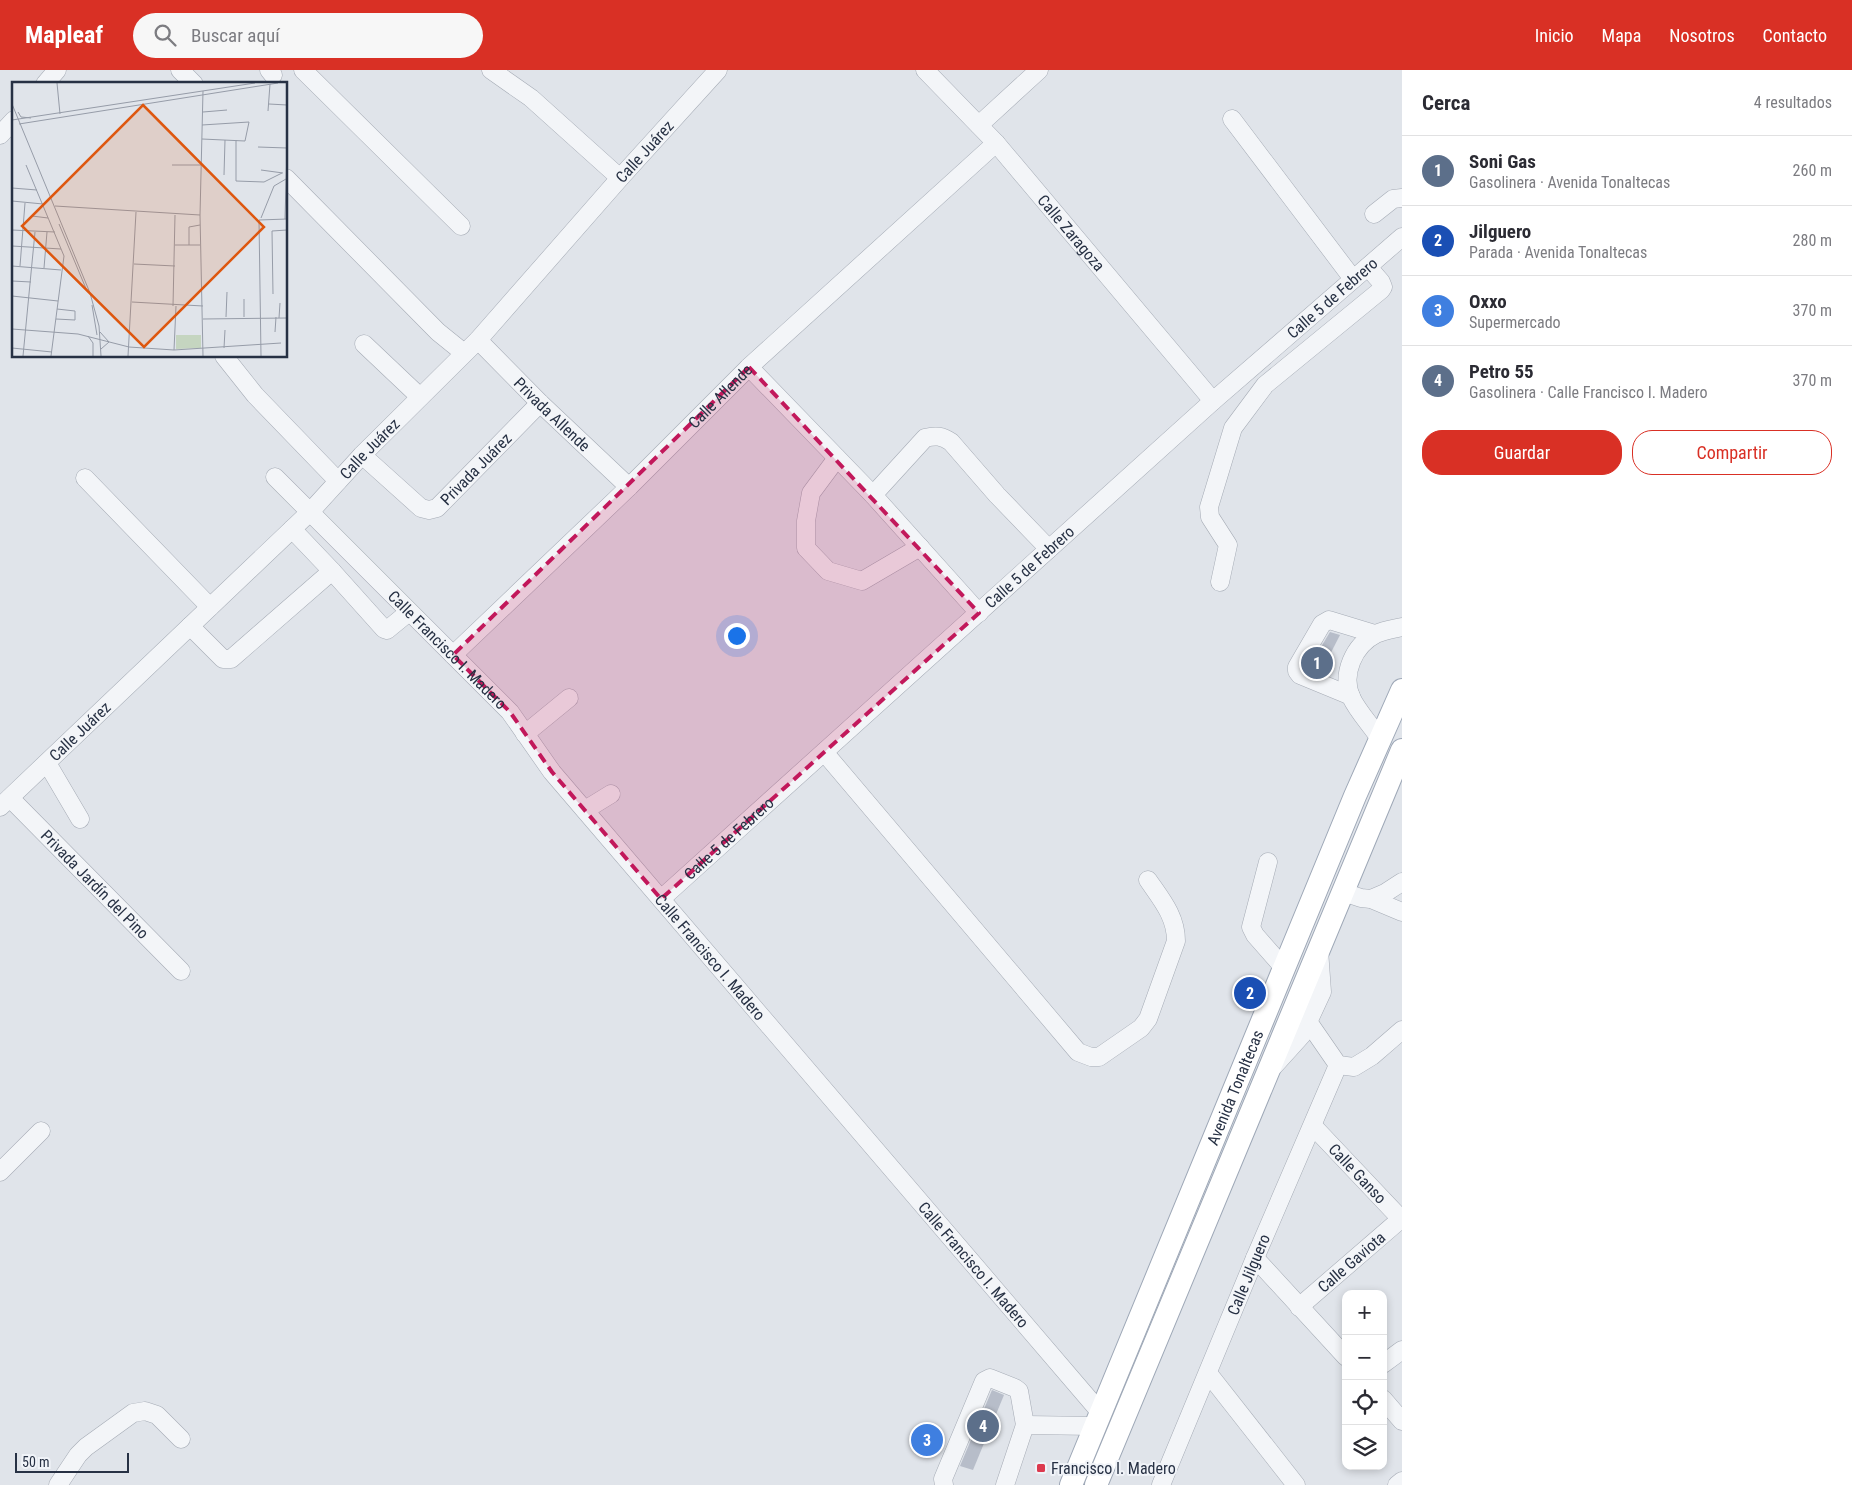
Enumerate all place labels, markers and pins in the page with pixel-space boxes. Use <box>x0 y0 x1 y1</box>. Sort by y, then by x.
pin: 1 <box>1301 644 1333 682</box>
pin: 2 <box>1234 974 1266 1012</box>
pin: 4 <box>967 1407 999 1445</box>
pin: 3 <box>911 1421 943 1459</box>
place label: Francisco I. Madero <box>1051 1459 1176 1478</box>
marker: Francisco I. Madero <box>1035 1462 1047 1474</box>

